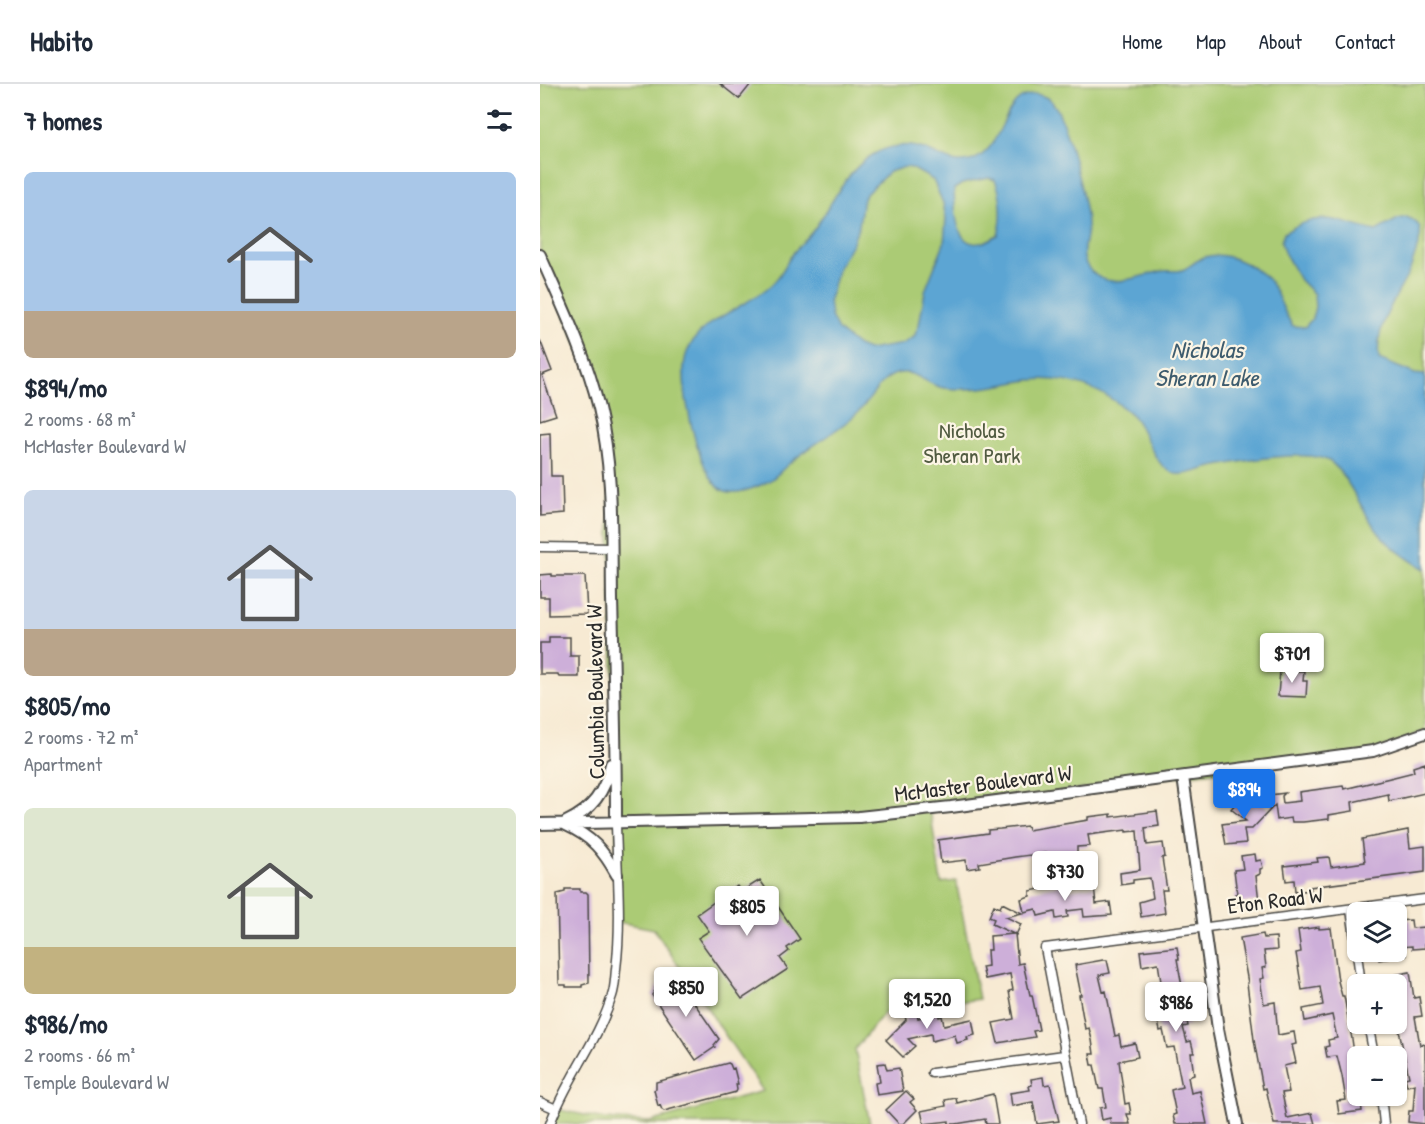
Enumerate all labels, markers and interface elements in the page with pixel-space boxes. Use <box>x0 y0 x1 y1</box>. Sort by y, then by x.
text: Habito <box>30 22 93 60</box>
text: Home <box>1122 27 1163 56</box>
text: Map <box>1196 27 1226 56</box>
text: About <box>1259 27 1302 56</box>
text: Contact <box>1335 27 1395 56</box>
text: 7 homes <box>24 103 102 138</box>
icon: filters <box>483 104 516 137</box>
icon: home <box>216 211 324 319</box>
water label: Nicholas Sheran Lake <box>1155 333 1260 393</box>
text: $894/mo <box>24 370 107 405</box>
text: 2 rooms · 68 m² <box>24 405 136 432</box>
park label: Nicholas Sheran Park <box>924 415 1021 470</box>
text: McMaster Boulevard W <box>24 432 186 459</box>
icon: home <box>216 529 324 637</box>
street label: Columbia Boulevard W <box>578 604 612 780</box>
pin: $701 <box>1256 633 1328 684</box>
text: $701 <box>1274 639 1310 666</box>
text: $805/mo <box>24 688 110 723</box>
text: 2 rooms · 72 m² <box>24 723 138 750</box>
text: Apartment <box>24 750 102 777</box>
street label: McMaster Boulevard W <box>893 757 1074 809</box>
pin: $894 <box>1208 769 1280 820</box>
text: $894 <box>1227 775 1261 802</box>
icon: home <box>216 847 324 955</box>
pin: $730 <box>1029 851 1101 902</box>
text: $730 <box>1046 857 1084 884</box>
street label: Eton Road W <box>1226 879 1325 921</box>
pin: $805 <box>711 886 783 937</box>
text: $805 <box>729 892 765 919</box>
map controls <box>1347 902 1407 1106</box>
button: layers <box>1347 902 1407 962</box>
pin: $850 <box>650 967 722 1018</box>
text: $850 <box>668 973 704 1000</box>
button: + <box>1347 974 1407 1034</box>
pin: $1,520 <box>878 979 976 1030</box>
pin: $986 <box>1140 982 1212 1033</box>
text: $1,520 <box>903 985 951 1012</box>
text: $986 <box>1159 988 1193 1015</box>
text: $986/mo <box>24 1006 108 1041</box>
text: 2 rooms · 66 m² <box>24 1041 135 1068</box>
button: − <box>1347 1046 1407 1106</box>
text: Temple Boulevard W <box>24 1068 169 1095</box>

